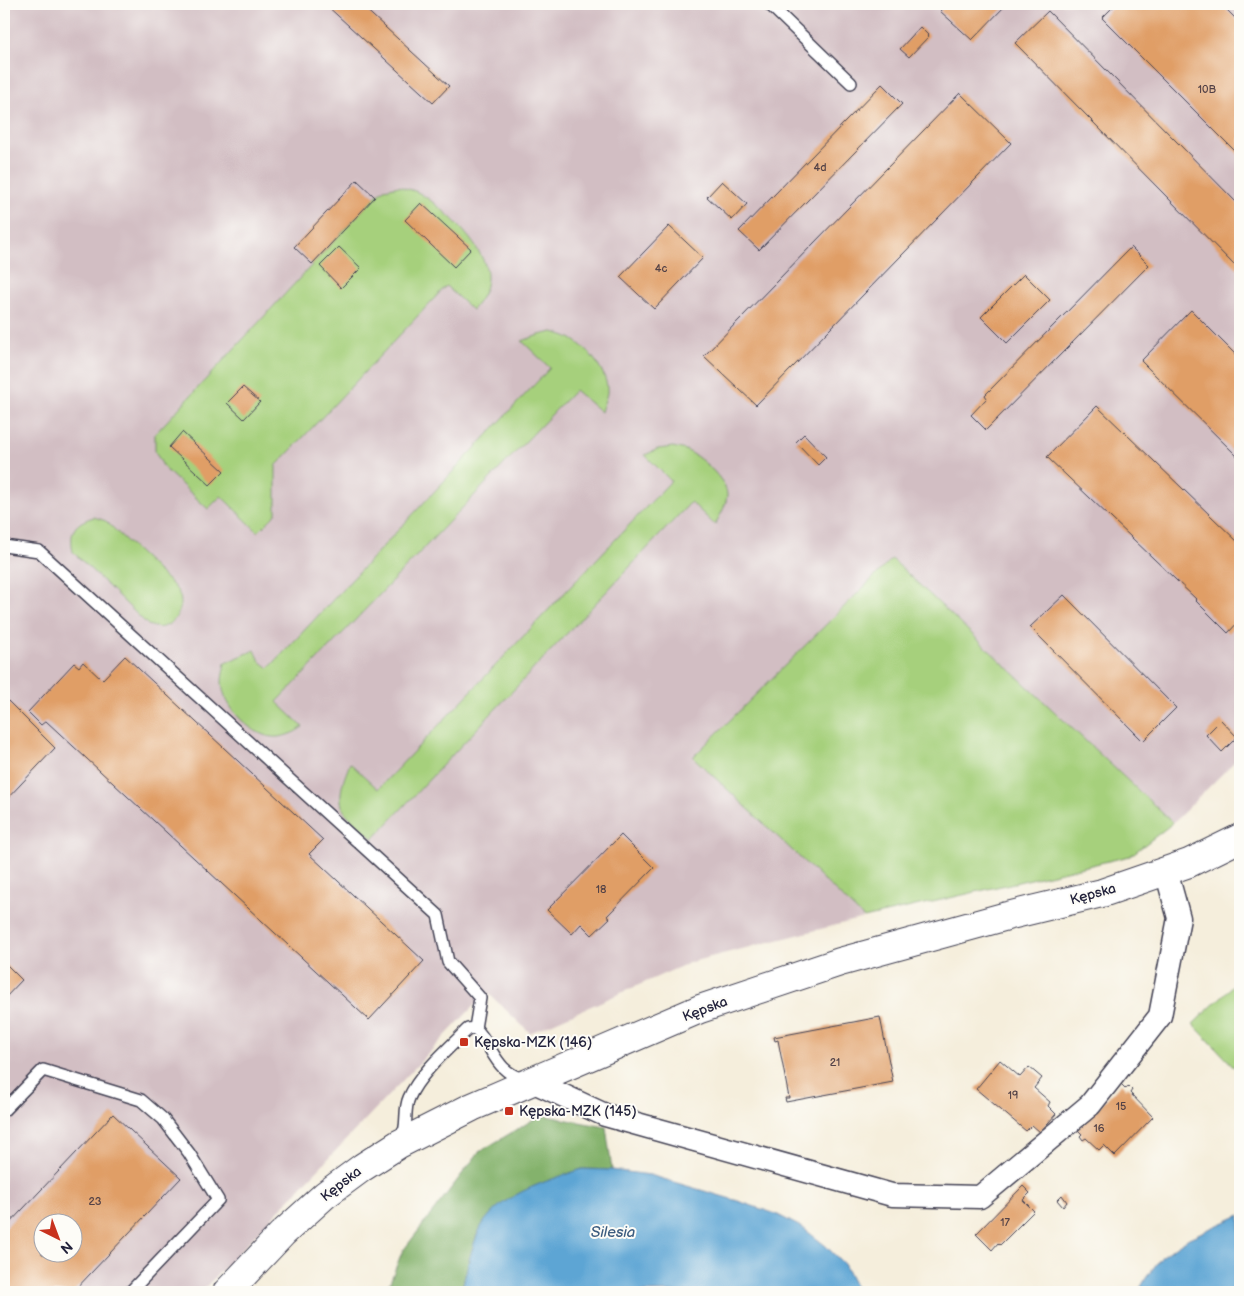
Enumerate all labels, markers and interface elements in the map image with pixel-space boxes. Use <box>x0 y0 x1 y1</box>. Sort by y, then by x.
house number: 10B <box>1198 83 1217 96</box>
house number: 4d <box>813 161 827 174</box>
house number: 4c <box>655 262 667 275</box>
street label: Kępska <box>1068 880 1118 908</box>
house number: 18 <box>596 883 606 896</box>
street label: Kępska <box>680 993 730 1025</box>
place label: Kępska-MZK (146) <box>474 1034 592 1051</box>
marker: Kępska-MZK (146) <box>458 1036 470 1048</box>
house number: 21 <box>830 1056 840 1069</box>
house number: 19 <box>1008 1089 1018 1102</box>
house number: 15 <box>1116 1100 1126 1113</box>
place label: Kępska-MZK (145) <box>519 1103 637 1120</box>
marker: Kępska-MZK (145) <box>503 1105 515 1117</box>
house number: 16 <box>1094 1122 1105 1135</box>
street label: Kępska <box>317 1163 365 1205</box>
house number: 23 <box>88 1195 102 1208</box>
north arrow <box>32 1214 82 1264</box>
house number: 17 <box>1000 1216 1010 1229</box>
water label: Silesia <box>591 1223 635 1242</box>
text: N <box>57 1237 76 1257</box>

